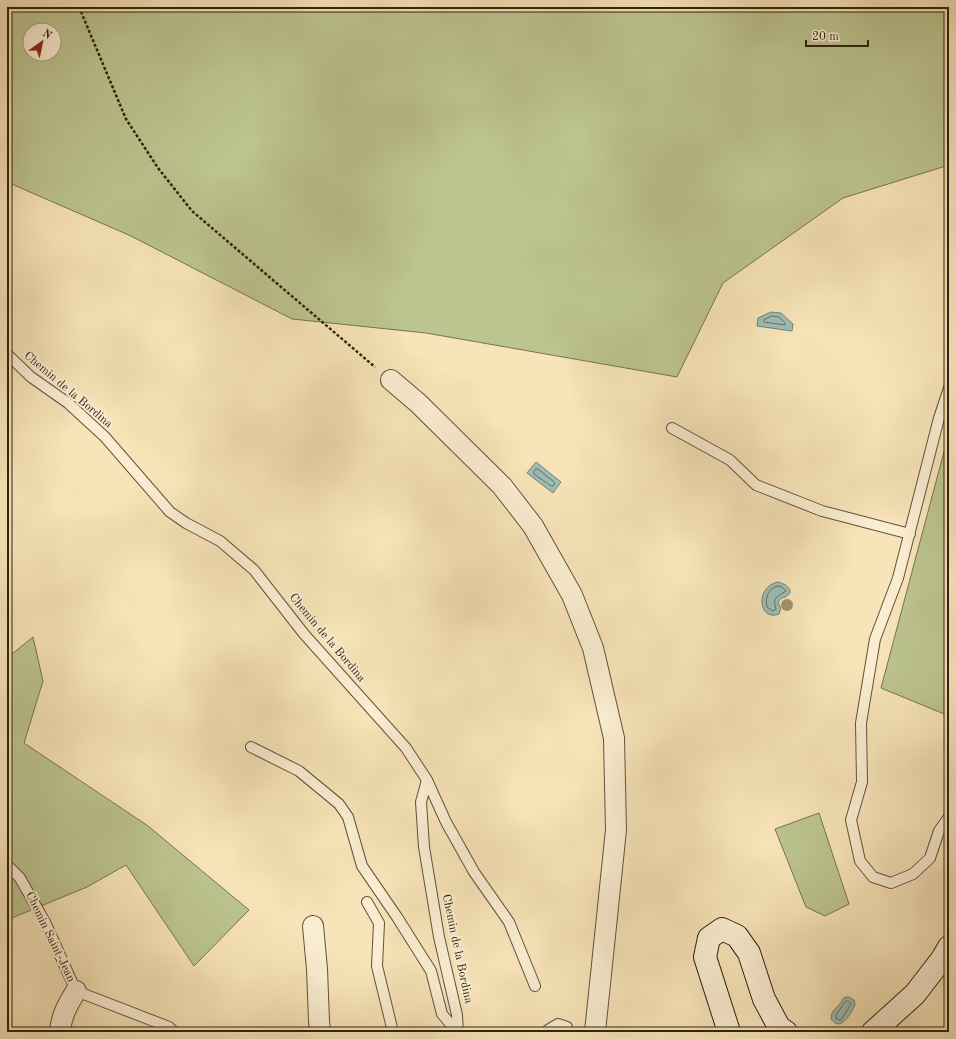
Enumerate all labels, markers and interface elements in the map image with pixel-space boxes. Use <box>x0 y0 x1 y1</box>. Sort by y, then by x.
north arrow <box>22 22 62 62</box>
scale bar <box>806 22 868 48</box>
text: N <box>40 28 54 42</box>
text: 20 m <box>812 31 839 43</box>
street label: Chemin de la Bordina <box>21 350 115 430</box>
street label: Chemin de la Bordina <box>287 591 367 685</box>
street label: Chemin Saint-Jean <box>23 890 77 985</box>
street label: Chemin de la Bordina <box>440 893 474 1005</box>

